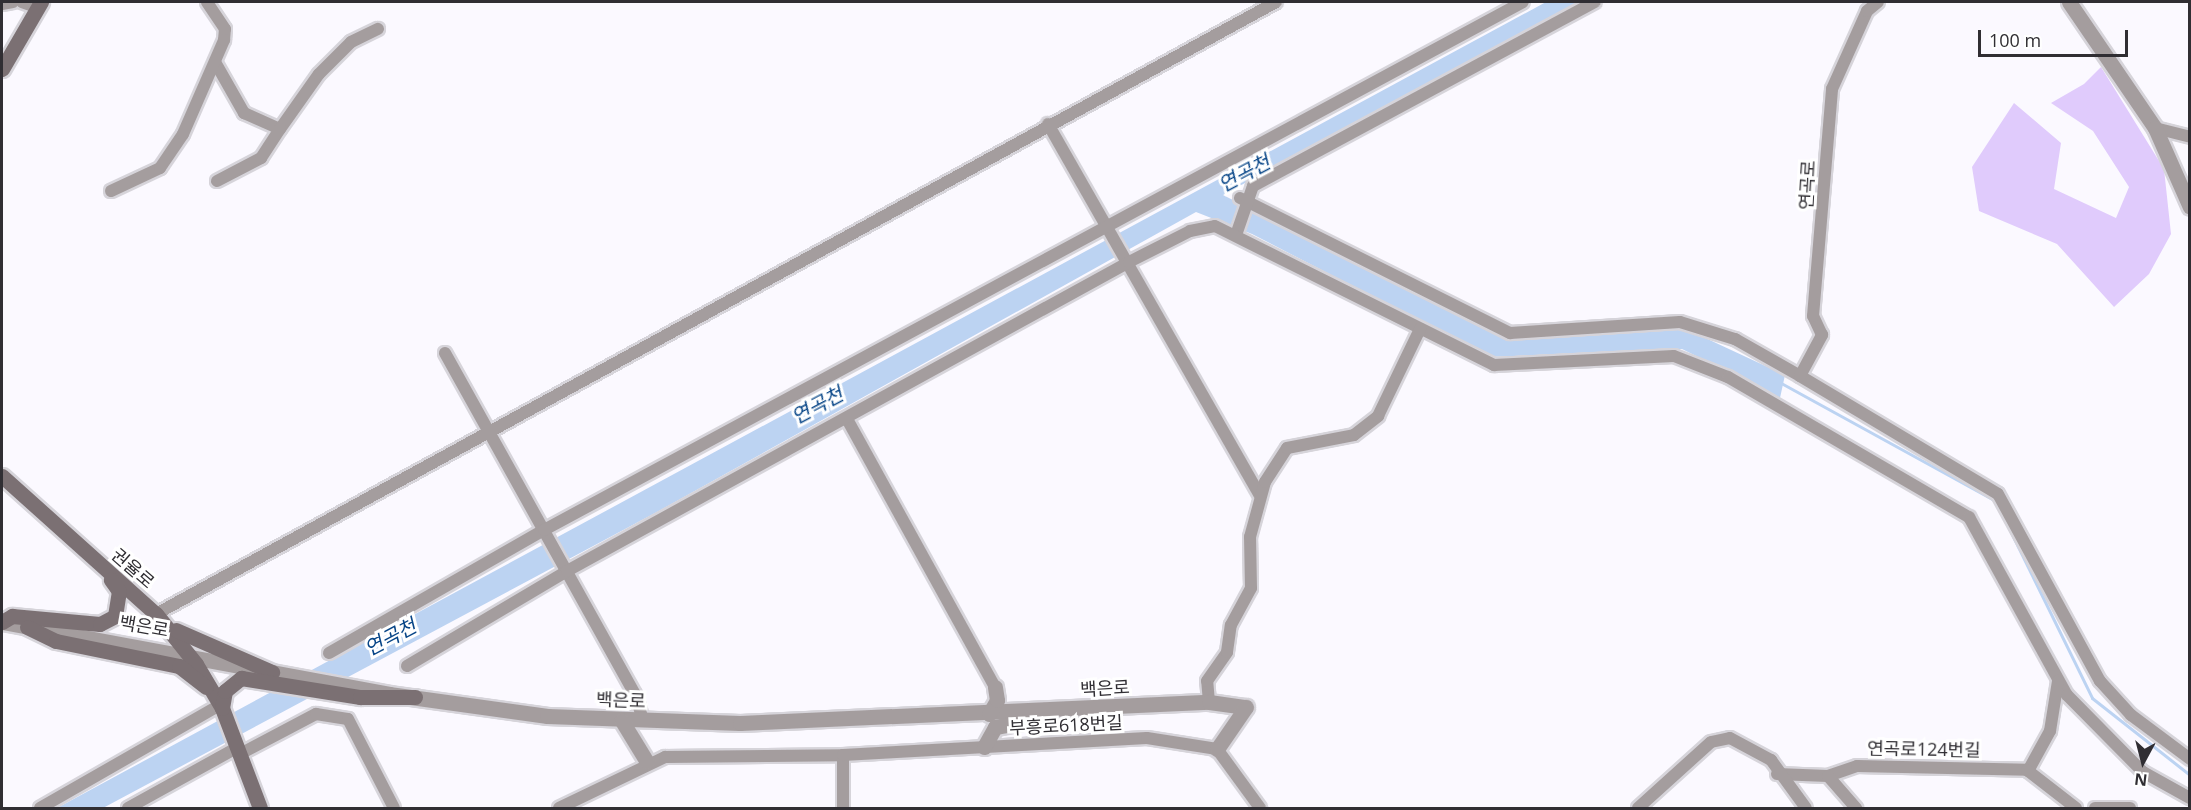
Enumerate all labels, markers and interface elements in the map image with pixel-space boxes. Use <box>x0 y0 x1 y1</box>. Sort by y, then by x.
scale bar <box>1981 18 2131 56</box>
text: 100 m <box>1989 28 2041 52</box>
water label: 연곡천 <box>1214 149 1274 197</box>
street label: 연곡로 <box>1795 160 1819 210</box>
water label: 연곡천 <box>787 381 847 429</box>
street label: 권율로 <box>107 544 159 592</box>
street label: 백은로 <box>118 611 170 641</box>
water label: 연곡천 <box>360 613 420 661</box>
street label: 백은로 <box>1080 676 1130 700</box>
street label: 백은로 <box>596 688 646 712</box>
street label: 부흥로618번길 <box>1009 711 1123 739</box>
north arrow <box>2113 732 2173 792</box>
street label: 연곡로124번길 <box>1867 737 1981 761</box>
text: N <box>2133 768 2149 792</box>

